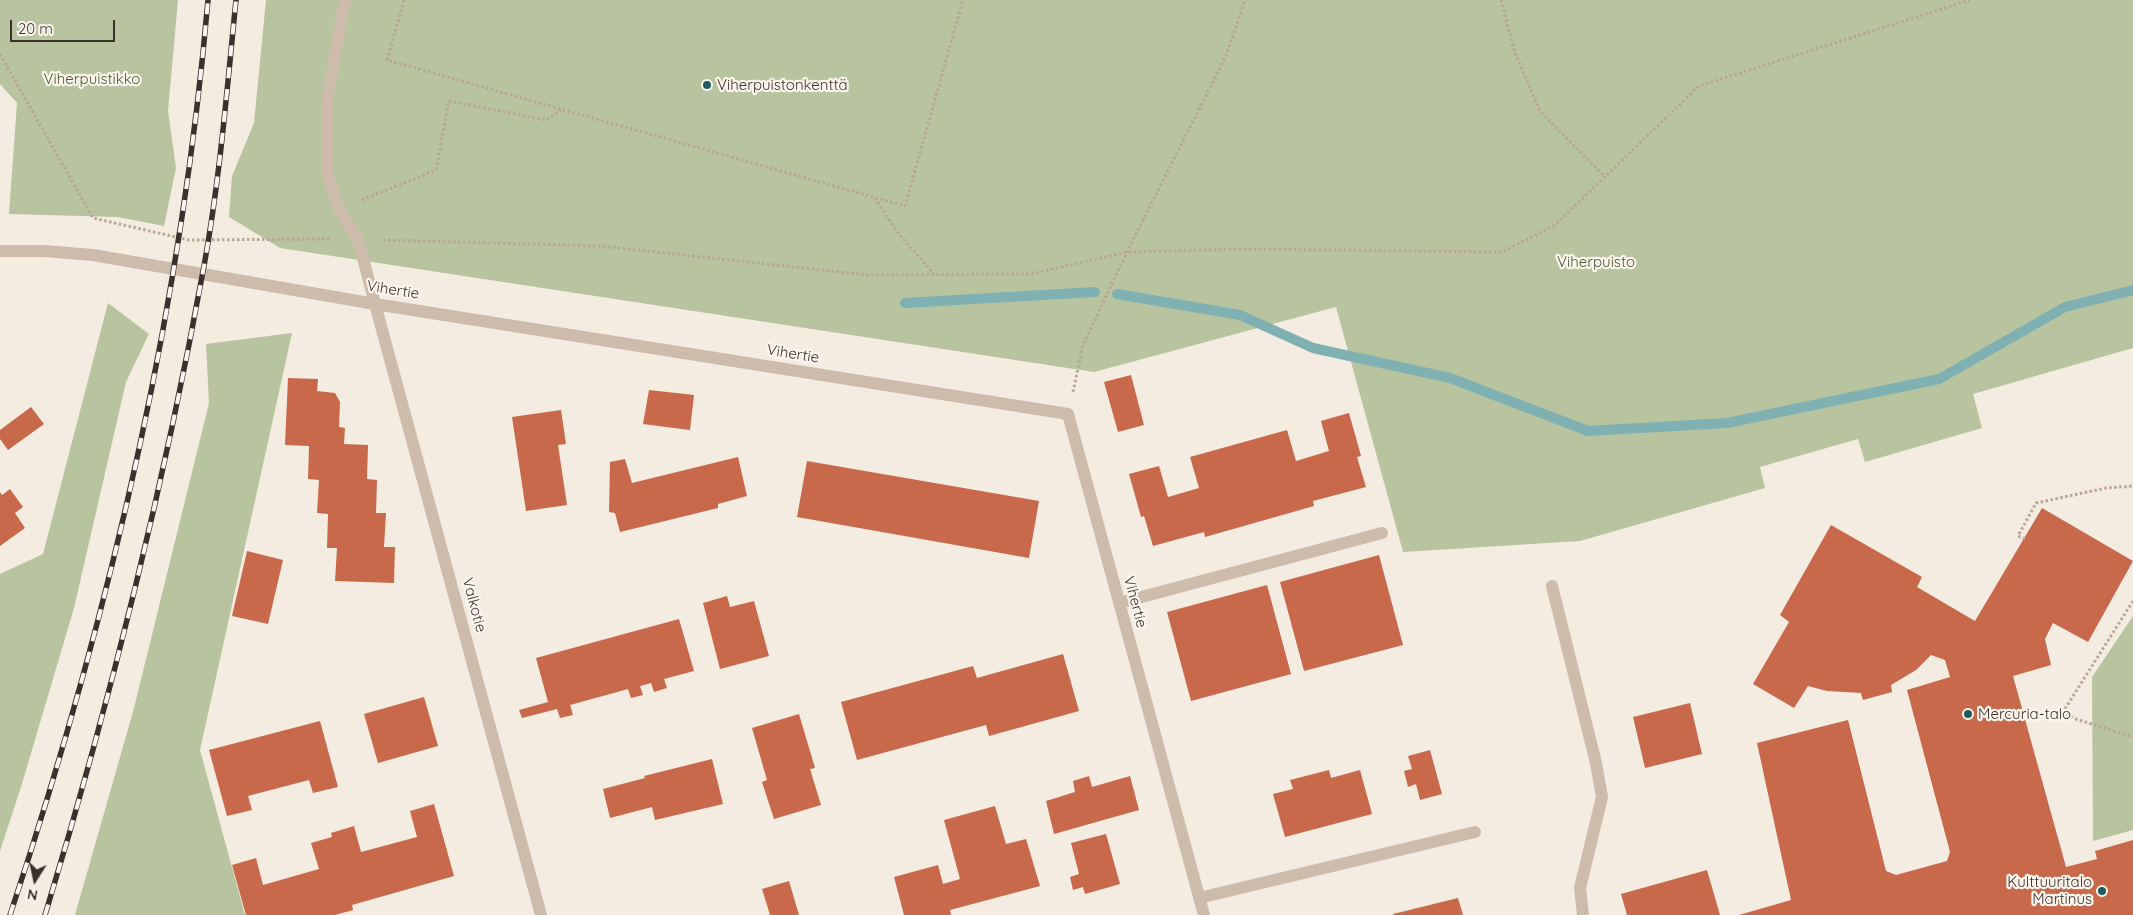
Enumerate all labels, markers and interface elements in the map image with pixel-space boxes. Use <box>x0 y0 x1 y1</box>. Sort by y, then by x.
scale bar <box>12 10 118 42</box>
text: 20 m <box>18 19 53 38</box>
park label: Viherpuistikko <box>44 70 140 88</box>
place label: Viherpuistonkenttä <box>717 76 848 94</box>
marker: Viherpuistonkenttä <box>701 79 713 91</box>
park label: Viherpuisto <box>1557 253 1635 271</box>
street label: Vihertie <box>366 277 420 303</box>
street label: Vihertie <box>766 341 820 367</box>
street label: Vihertie <box>1119 574 1151 630</box>
street label: Valkotie <box>458 576 490 634</box>
place label: Mercuria-talo <box>1978 705 2071 723</box>
marker: Mercuria-talo <box>1962 708 1974 720</box>
north arrow <box>10 855 60 905</box>
place label: Kulttuuritalo Martinus <box>2007 873 2092 908</box>
text: N <box>26 885 39 905</box>
marker: Kulttuuritalo Martinus <box>2096 885 2108 897</box>

